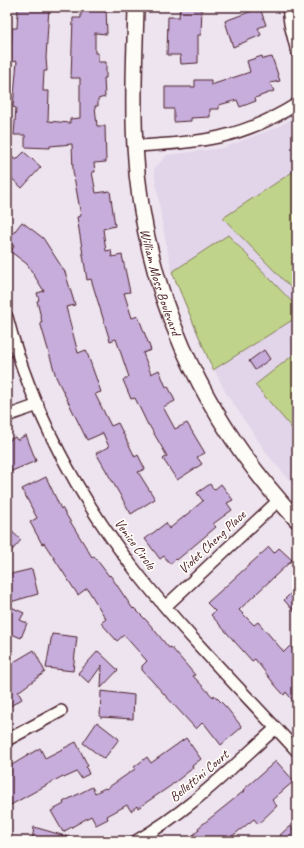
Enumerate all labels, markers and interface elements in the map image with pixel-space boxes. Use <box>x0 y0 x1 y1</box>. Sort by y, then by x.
street label: William Moss Boulevard <box>137 227 186 340</box>
street label: Violet Cheng Place <box>175 506 250 577</box>
street label: Venice Circle <box>111 515 160 574</box>
street label: Bellettini Court <box>166 746 233 806</box>

